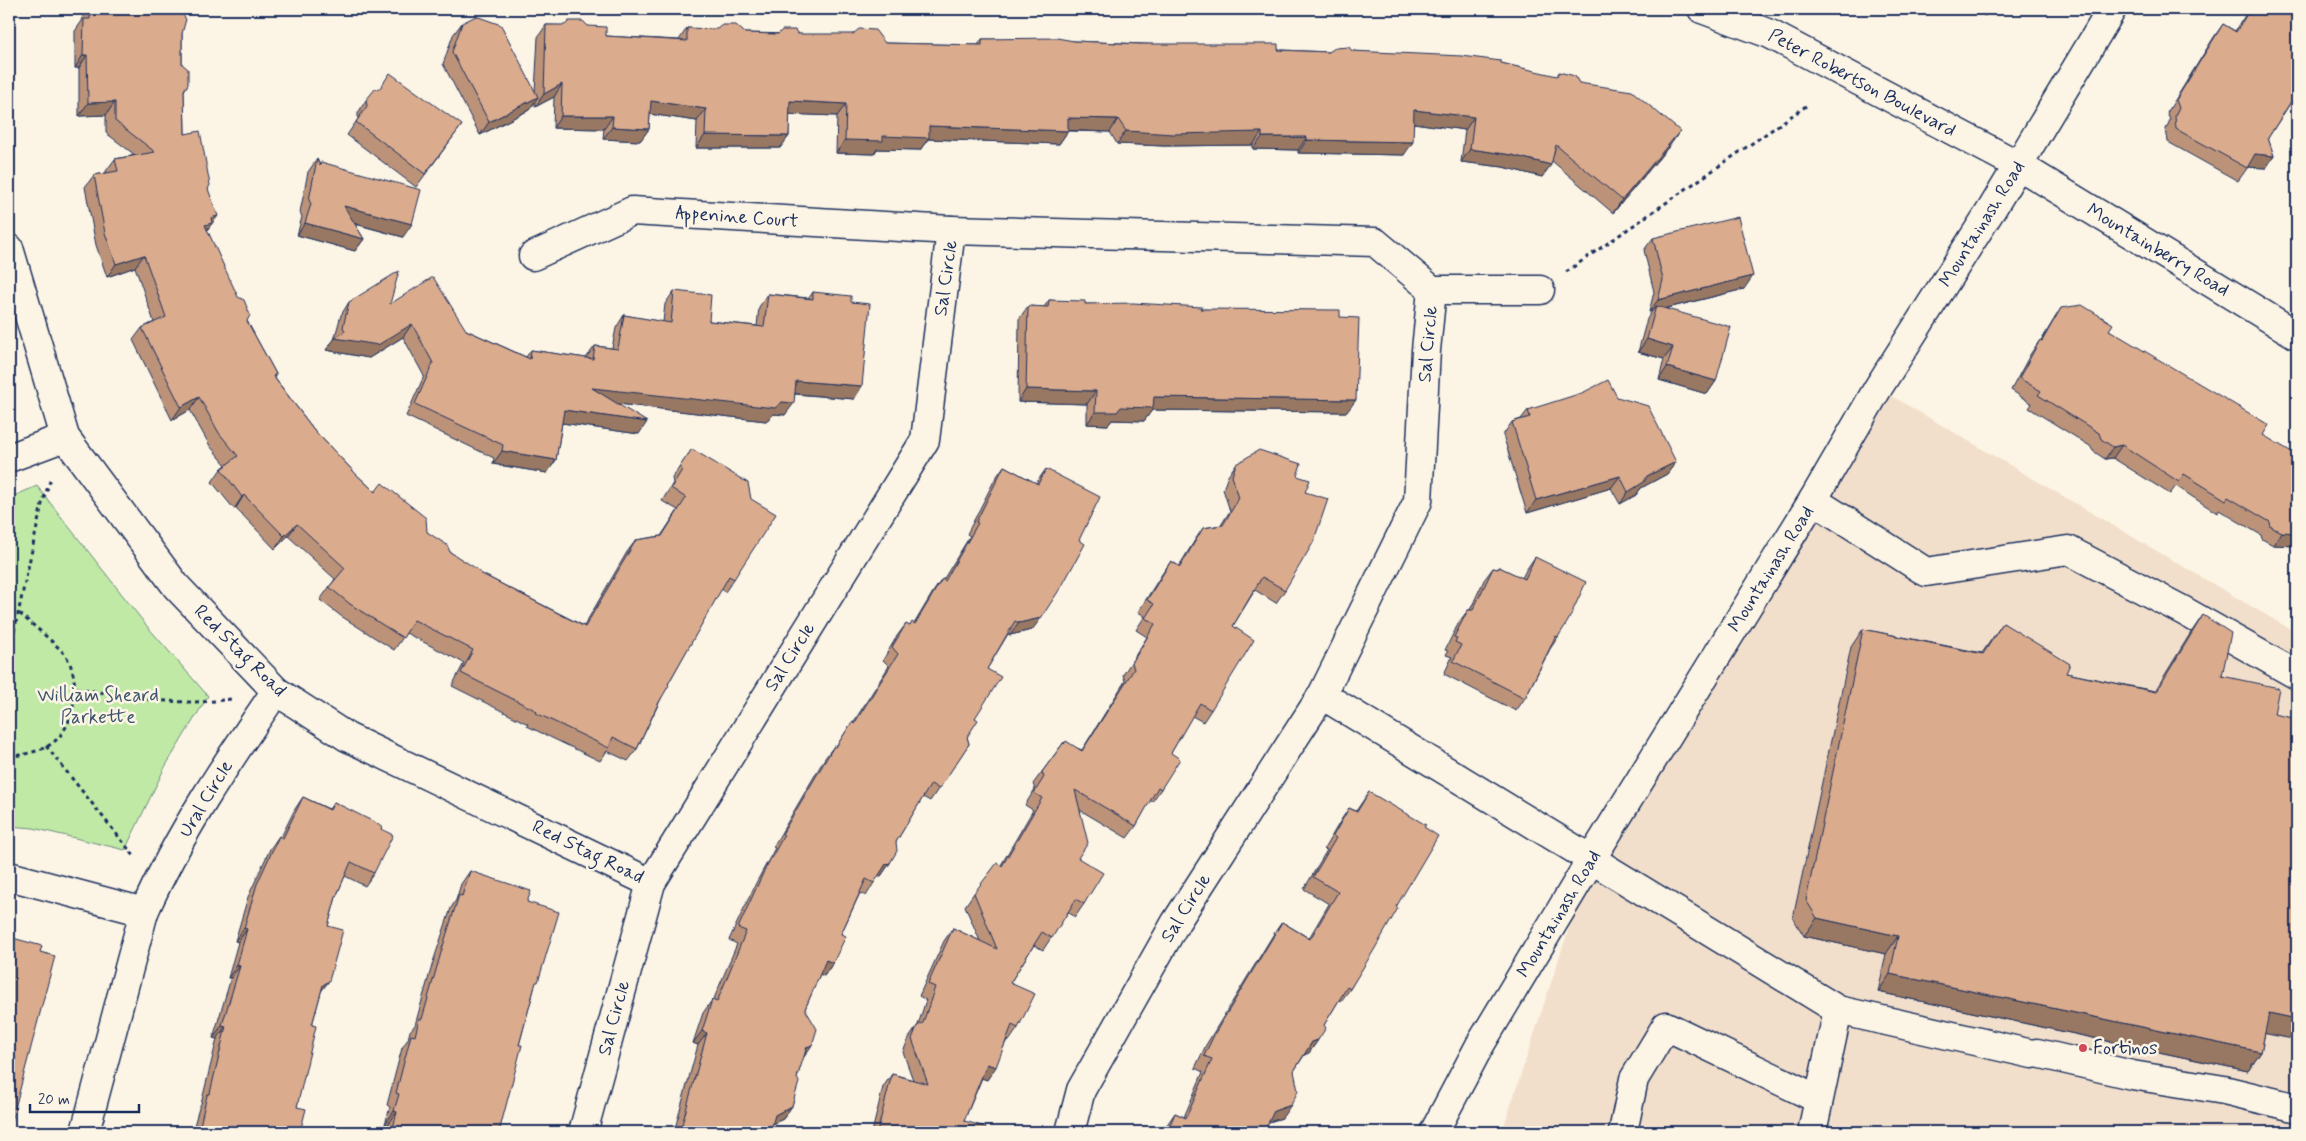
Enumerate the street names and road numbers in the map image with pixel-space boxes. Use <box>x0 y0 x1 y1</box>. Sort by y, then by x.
street label: Peter Robertson Boulevard <box>1764 23 1960 143</box>
street label: Mountainash Road <box>1933 156 2031 292</box>
street label: Mountainberry Road <box>2082 197 2234 303</box>
street label: Appenine Court <box>675 200 799 236</box>
street label: Sal Circle <box>928 238 964 318</box>
street label: Sal Circle <box>1412 305 1444 383</box>
street label: Mountainash Road <box>1722 501 1820 637</box>
street label: Red Stag Road <box>186 599 292 705</box>
street label: Sal Circle <box>759 618 821 696</box>
street label: Ural Circle <box>173 756 239 842</box>
street label: Red Stag Road <box>527 814 648 893</box>
street label: Mountainash Road <box>1511 846 1607 982</box>
street label: Sal Circle <box>1155 869 1217 947</box>
street label: Sal Circle <box>592 978 636 1058</box>

